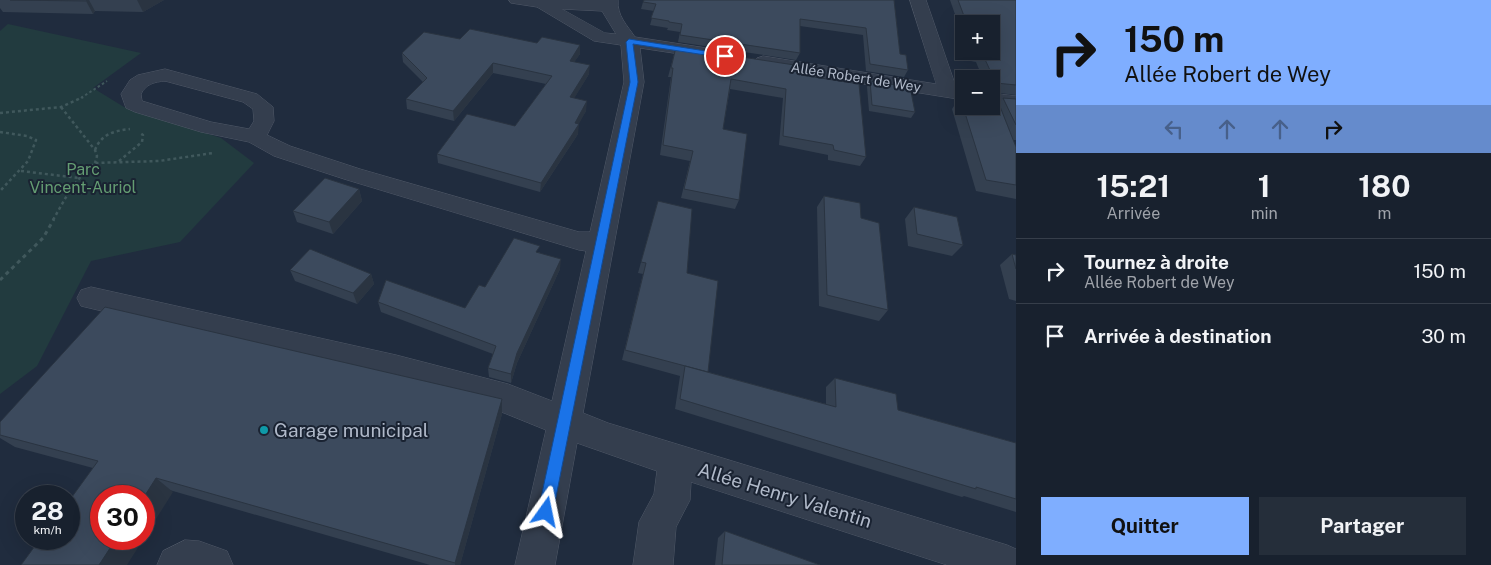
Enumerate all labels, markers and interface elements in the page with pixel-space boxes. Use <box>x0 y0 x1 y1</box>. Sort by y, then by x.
map controls <box>955 15 1000 115</box>
button: + <box>955 15 1000 60</box>
text: 150 m <box>1124 19 1224 60</box>
icon: right <box>1041 20 1106 85</box>
pin <box>704 35 746 77</box>
icon: arrive <box>711 42 739 70</box>
street label: Allée Robert de Wey <box>790 59 923 95</box>
text: Allée Robert de Wey <box>1124 61 1331 87</box>
button: − <box>955 70 1000 115</box>
icon: left <box>1160 115 1188 143</box>
icon: ahead <box>1213 115 1241 143</box>
icon: ahead <box>1266 115 1294 143</box>
icon: right <box>1319 115 1347 143</box>
park label: Parc Vincent-Auriol <box>30 160 137 197</box>
text: 15:21 <box>1096 168 1170 204</box>
text: 1 <box>1258 168 1271 204</box>
text: 180 <box>1358 168 1410 204</box>
text: Arrivée <box>1106 204 1160 223</box>
text: min <box>1251 204 1278 223</box>
text: m <box>1377 204 1391 223</box>
text: Tournez à droite <box>1084 251 1229 273</box>
icon: right <box>1041 257 1069 285</box>
text: 150 m <box>1413 260 1466 282</box>
text: Allée Robert de Wey <box>1084 273 1235 292</box>
icon: arrive <box>1041 322 1069 350</box>
text: Arrivée à destination <box>1084 325 1272 347</box>
text: 30 m <box>1421 325 1466 347</box>
place label: Garage municipal <box>274 419 429 441</box>
marker: Garage municipal <box>258 424 270 436</box>
street label: Allée Henry Valentin <box>695 458 875 532</box>
speed limit sign: 30 <box>90 485 155 550</box>
position arrow <box>519 485 571 537</box>
text: 28 <box>31 496 64 526</box>
button: Quitter <box>1041 497 1249 555</box>
button: Partager <box>1259 497 1466 555</box>
text: km/h <box>33 523 62 537</box>

